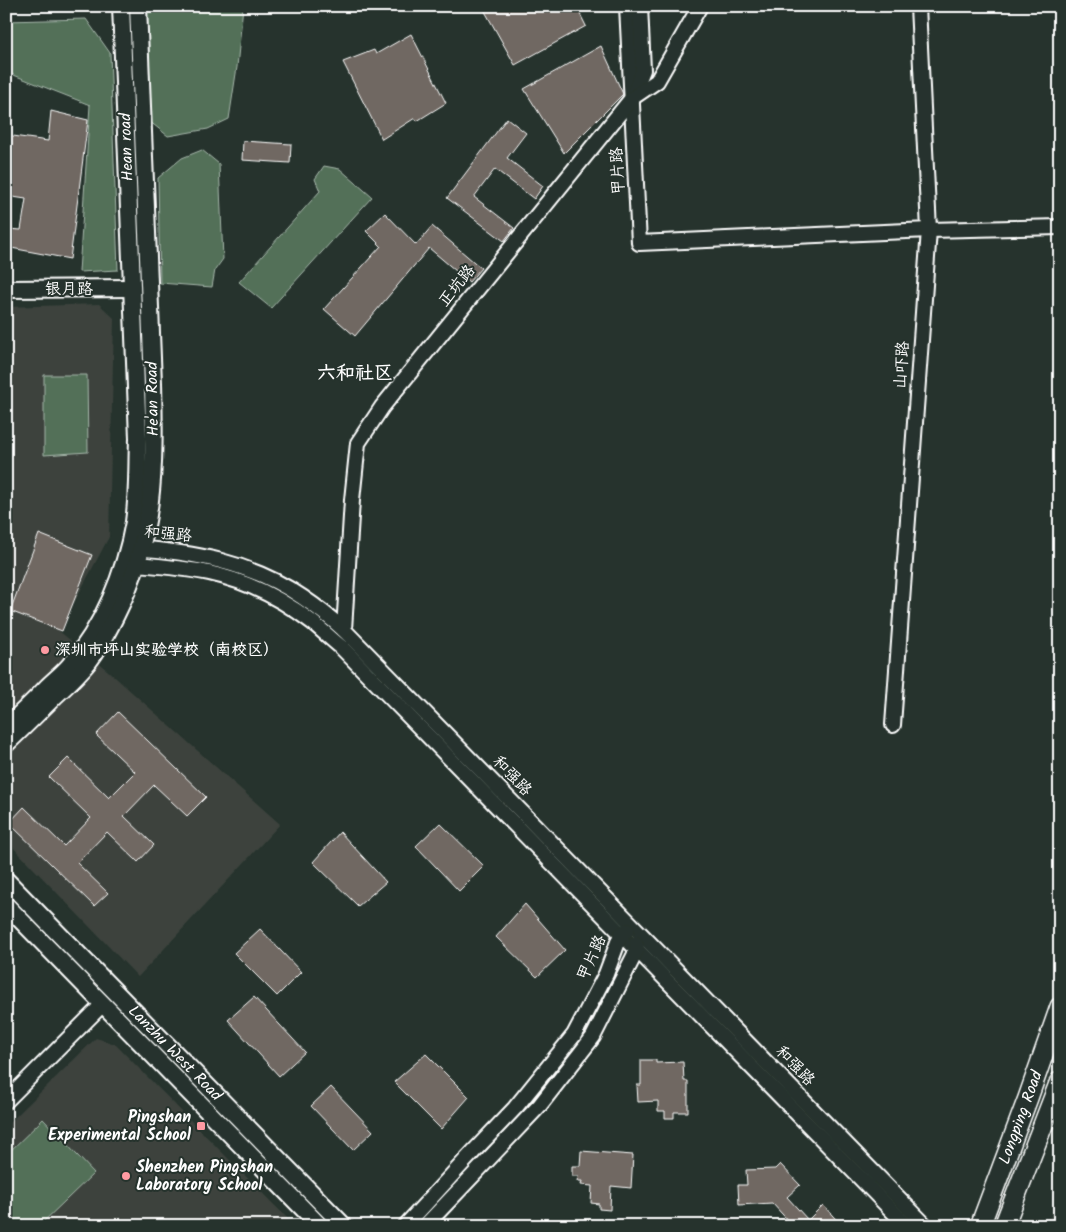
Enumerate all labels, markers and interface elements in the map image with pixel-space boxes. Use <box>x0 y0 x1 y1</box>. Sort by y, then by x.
street label: Hean road <box>113 111 141 182</box>
street label: 甲片路 <box>604 146 632 196</box>
street label: 正坑路 <box>432 259 482 313</box>
street label: 银月路 <box>45 277 93 302</box>
street label: 山吓路 <box>888 340 916 390</box>
district label: 六和社区 <box>317 359 393 389</box>
street label: He'an Road <box>140 360 166 437</box>
street label: 和强路 <box>143 519 193 549</box>
place label: 深圳市坪山实验学校（南校区） <box>55 638 279 663</box>
marker: 深圳市坪山实验学校（南校区） <box>39 644 51 656</box>
street label: 和强路 <box>486 750 538 802</box>
street label: 甲片路 <box>571 931 613 985</box>
street label: Lanzhu West Road <box>122 999 229 1108</box>
street label: 和强路 <box>769 1040 821 1092</box>
street label: Longping Road <box>992 1066 1050 1168</box>
place label: Pingshan Experimental School <box>48 1105 192 1148</box>
marker: Pingshan Experimental School <box>195 1120 207 1132</box>
place label: Shenzhen Pingshan Laboratory School <box>136 1155 273 1198</box>
marker: Shenzhen Pingshan Laboratory School <box>120 1170 132 1182</box>

